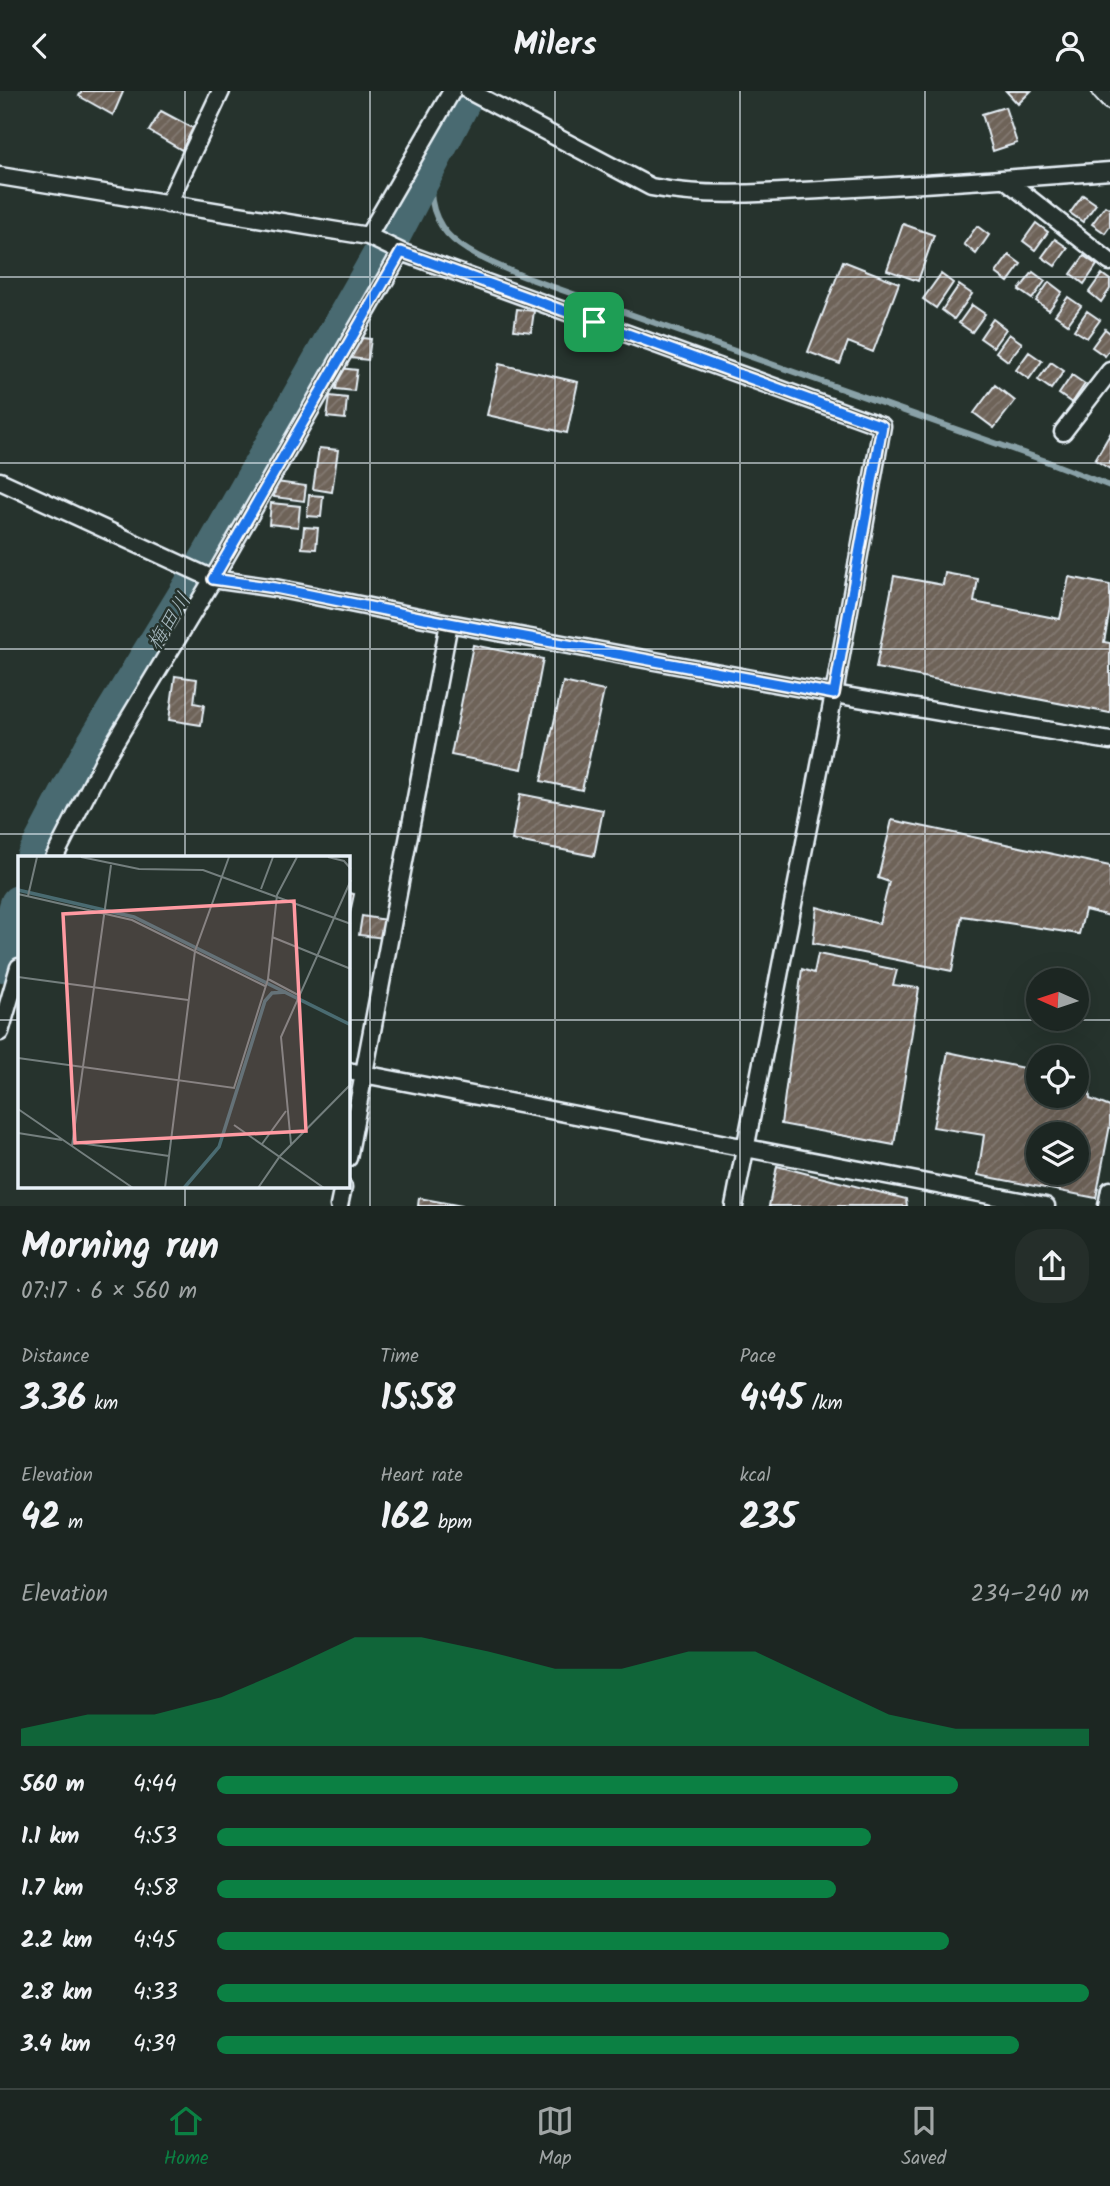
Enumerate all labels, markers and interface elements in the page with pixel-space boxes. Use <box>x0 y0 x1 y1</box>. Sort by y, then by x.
text: Milers <box>513 20 597 71</box>
icon: back <box>21 27 59 65</box>
icon: person <box>1051 27 1089 65</box>
pin <box>564 292 624 352</box>
icon: arrive <box>575 303 613 341</box>
water label: 梅田川 <box>139 587 201 657</box>
inset map <box>18 856 350 1189</box>
north arrow <box>1026 968 1088 1031</box>
map controls <box>1026 968 1089 1185</box>
button: locate <box>1026 1045 1089 1108</box>
button: layers <box>1026 1122 1089 1185</box>
text: Morning run <box>21 1218 219 1278</box>
button: share <box>1015 1229 1089 1303</box>
text: 07:17 · 6 × 560 m <box>21 1274 197 1310</box>
text: Distance <box>21 1342 89 1372</box>
text: Time <box>380 1342 419 1372</box>
text: Pace <box>740 1342 776 1372</box>
text: 3.36 <box>21 1372 87 1428</box>
text: 15:58 <box>380 1372 456 1428</box>
text: 4:45 <box>740 1372 804 1428</box>
text: km <box>87 1389 118 1419</box>
text: /km <box>804 1389 843 1419</box>
text: Elevation <box>21 1461 93 1491</box>
text: Heart rate <box>380 1461 463 1491</box>
text: kcal <box>740 1461 771 1491</box>
text: 42 <box>21 1491 60 1547</box>
text: 162 <box>380 1491 430 1547</box>
text: 235 <box>740 1491 797 1547</box>
text: m <box>60 1508 83 1538</box>
text: bpm <box>430 1508 472 1538</box>
text: Elevation <box>21 1577 108 1613</box>
text: 234–240 m <box>971 1577 1089 1613</box>
text: 560 m <box>21 1767 85 1803</box>
text: 4:44 <box>133 1767 177 1803</box>
text: 1.1 km <box>21 1819 79 1855</box>
text: 4:53 <box>133 1819 177 1855</box>
text: 1.7 km <box>21 1871 83 1907</box>
text: 4:58 <box>133 1871 178 1907</box>
text: 2.2 km <box>21 1923 92 1959</box>
text: 4:45 <box>133 1923 176 1959</box>
text: 2.8 km <box>21 1975 92 2011</box>
text: 4:33 <box>133 1975 178 2011</box>
text: 3.4 km <box>21 2027 91 2063</box>
text: 4:39 <box>133 2027 176 2063</box>
tab: Home <box>164 2102 209 2174</box>
tab: Map <box>536 2102 574 2174</box>
tab: Saved <box>901 2102 946 2174</box>

